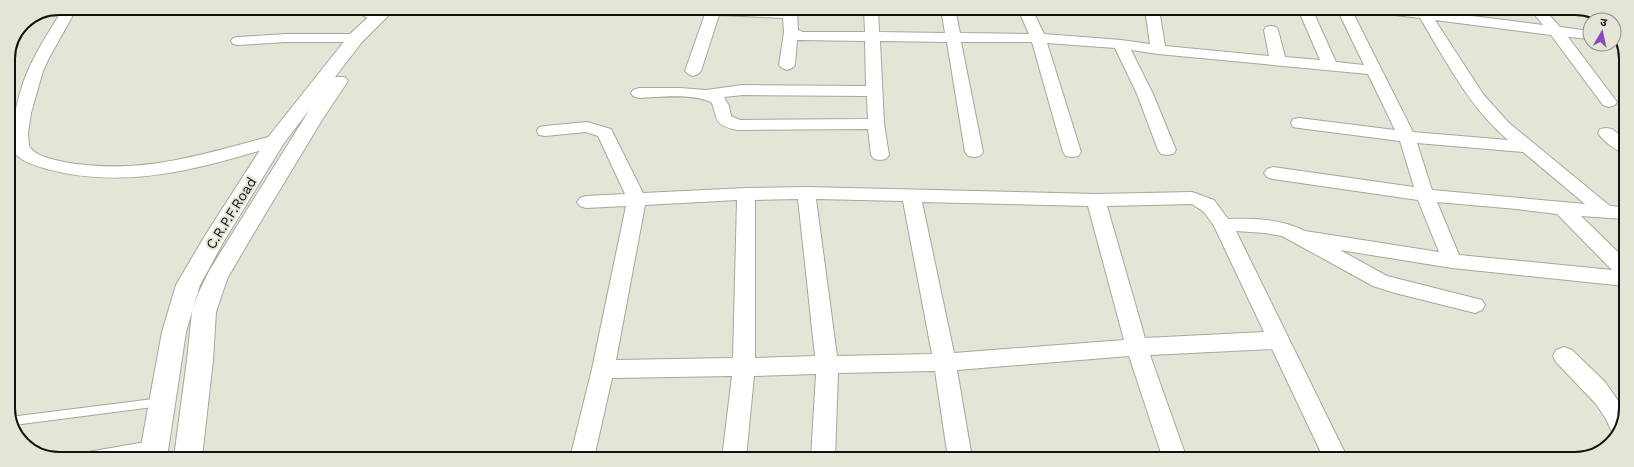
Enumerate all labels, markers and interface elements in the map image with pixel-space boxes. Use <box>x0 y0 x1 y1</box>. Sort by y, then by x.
north arrow <box>1582 12 1622 52</box>
text: उ <box>1599 16 1608 30</box>
street label: C.R.P.F.Road <box>203 174 259 252</box>

